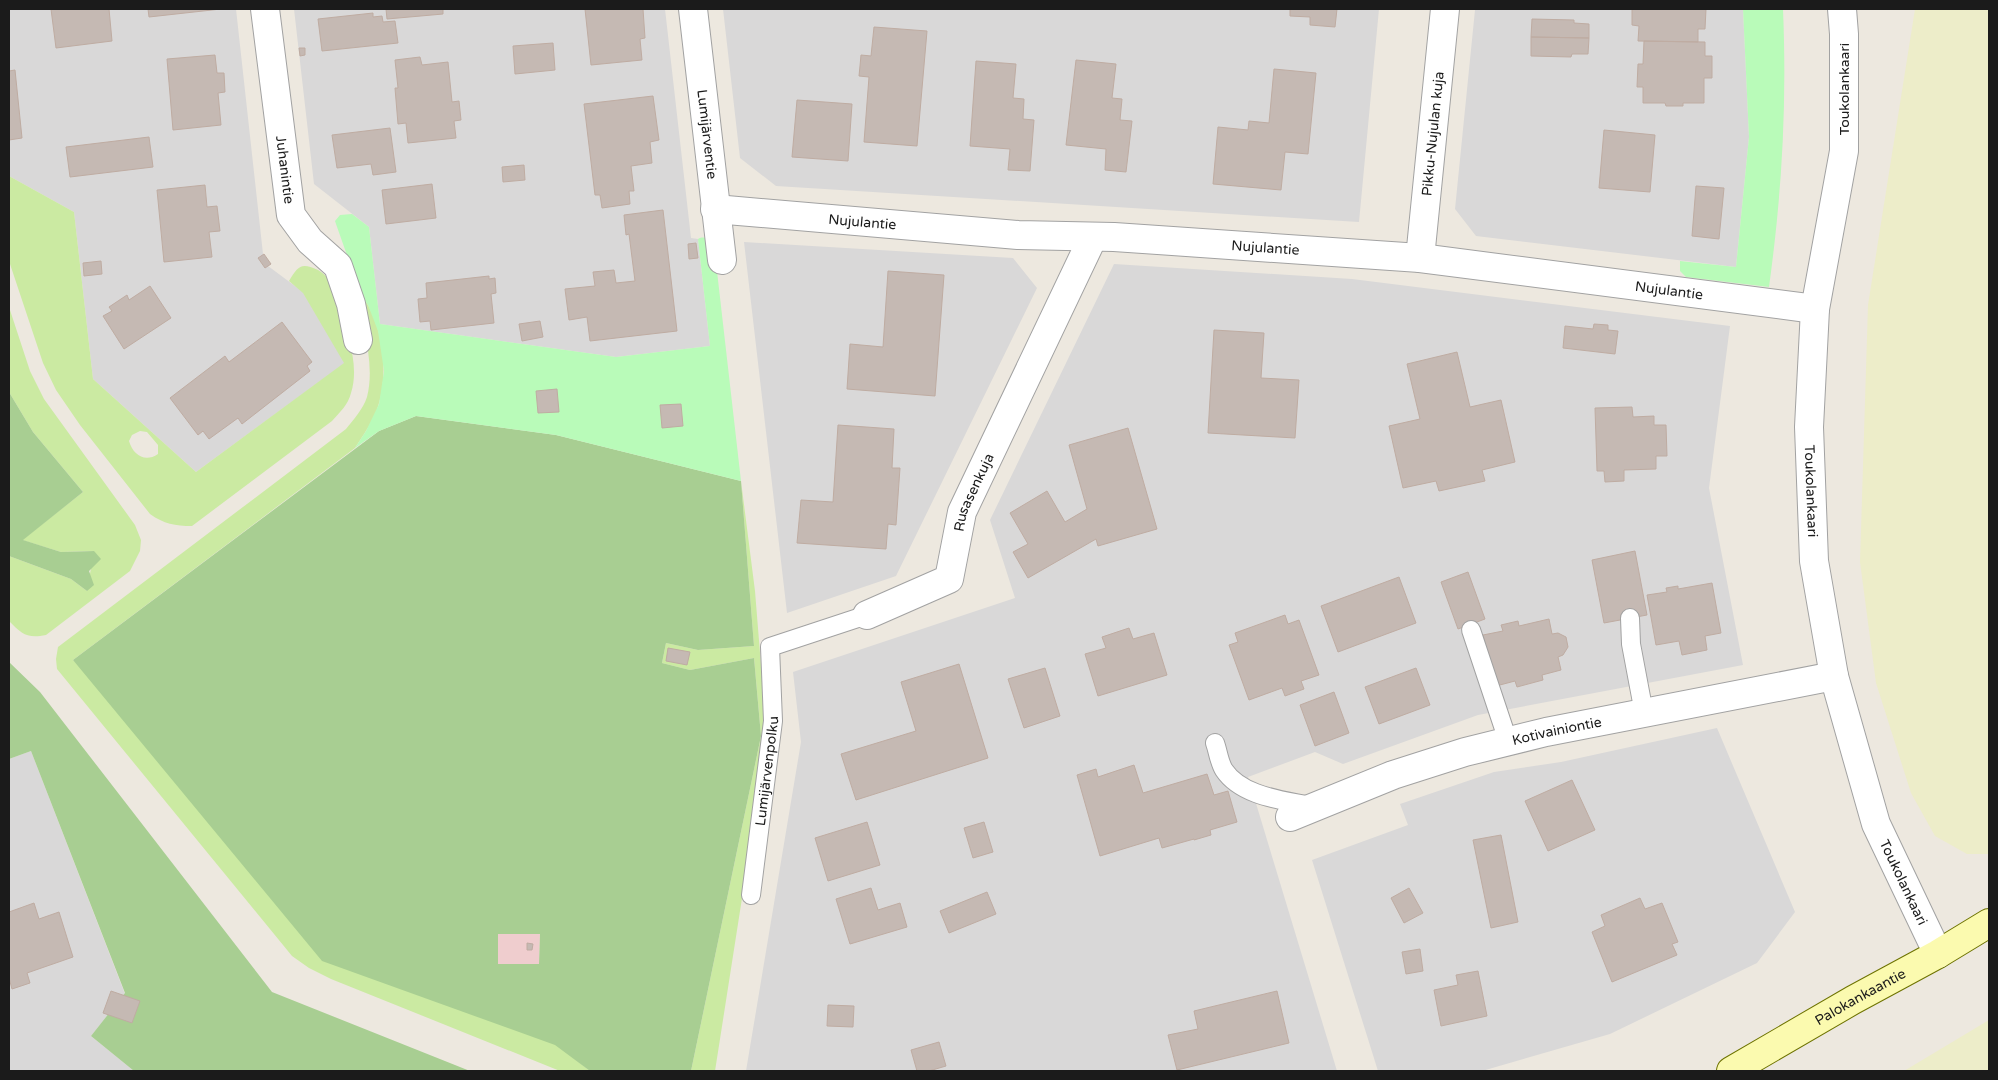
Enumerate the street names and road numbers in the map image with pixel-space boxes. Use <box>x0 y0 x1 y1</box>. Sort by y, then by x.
street label: Toukolankaari <box>1836 43 1853 135</box>
street label: Pikku-Nujulan kuja <box>1418 71 1447 197</box>
street label: Lumijärventie <box>694 88 721 180</box>
street label: Juhanintie <box>273 135 298 205</box>
street label: Nujulantie <box>828 210 897 233</box>
street label: Nujulantie <box>1231 237 1300 258</box>
street label: Nujulantie <box>1634 277 1704 303</box>
street label: Toukolankaari <box>1801 444 1822 538</box>
street label: Rusasenkuja <box>950 450 997 533</box>
street label: Kotivainiontie <box>1510 713 1603 749</box>
street label: Lumijärvenpolku <box>751 716 782 827</box>
street label: Toukolankaari <box>1876 837 1931 928</box>
street label: Palokankaantie <box>1812 965 1909 1029</box>

